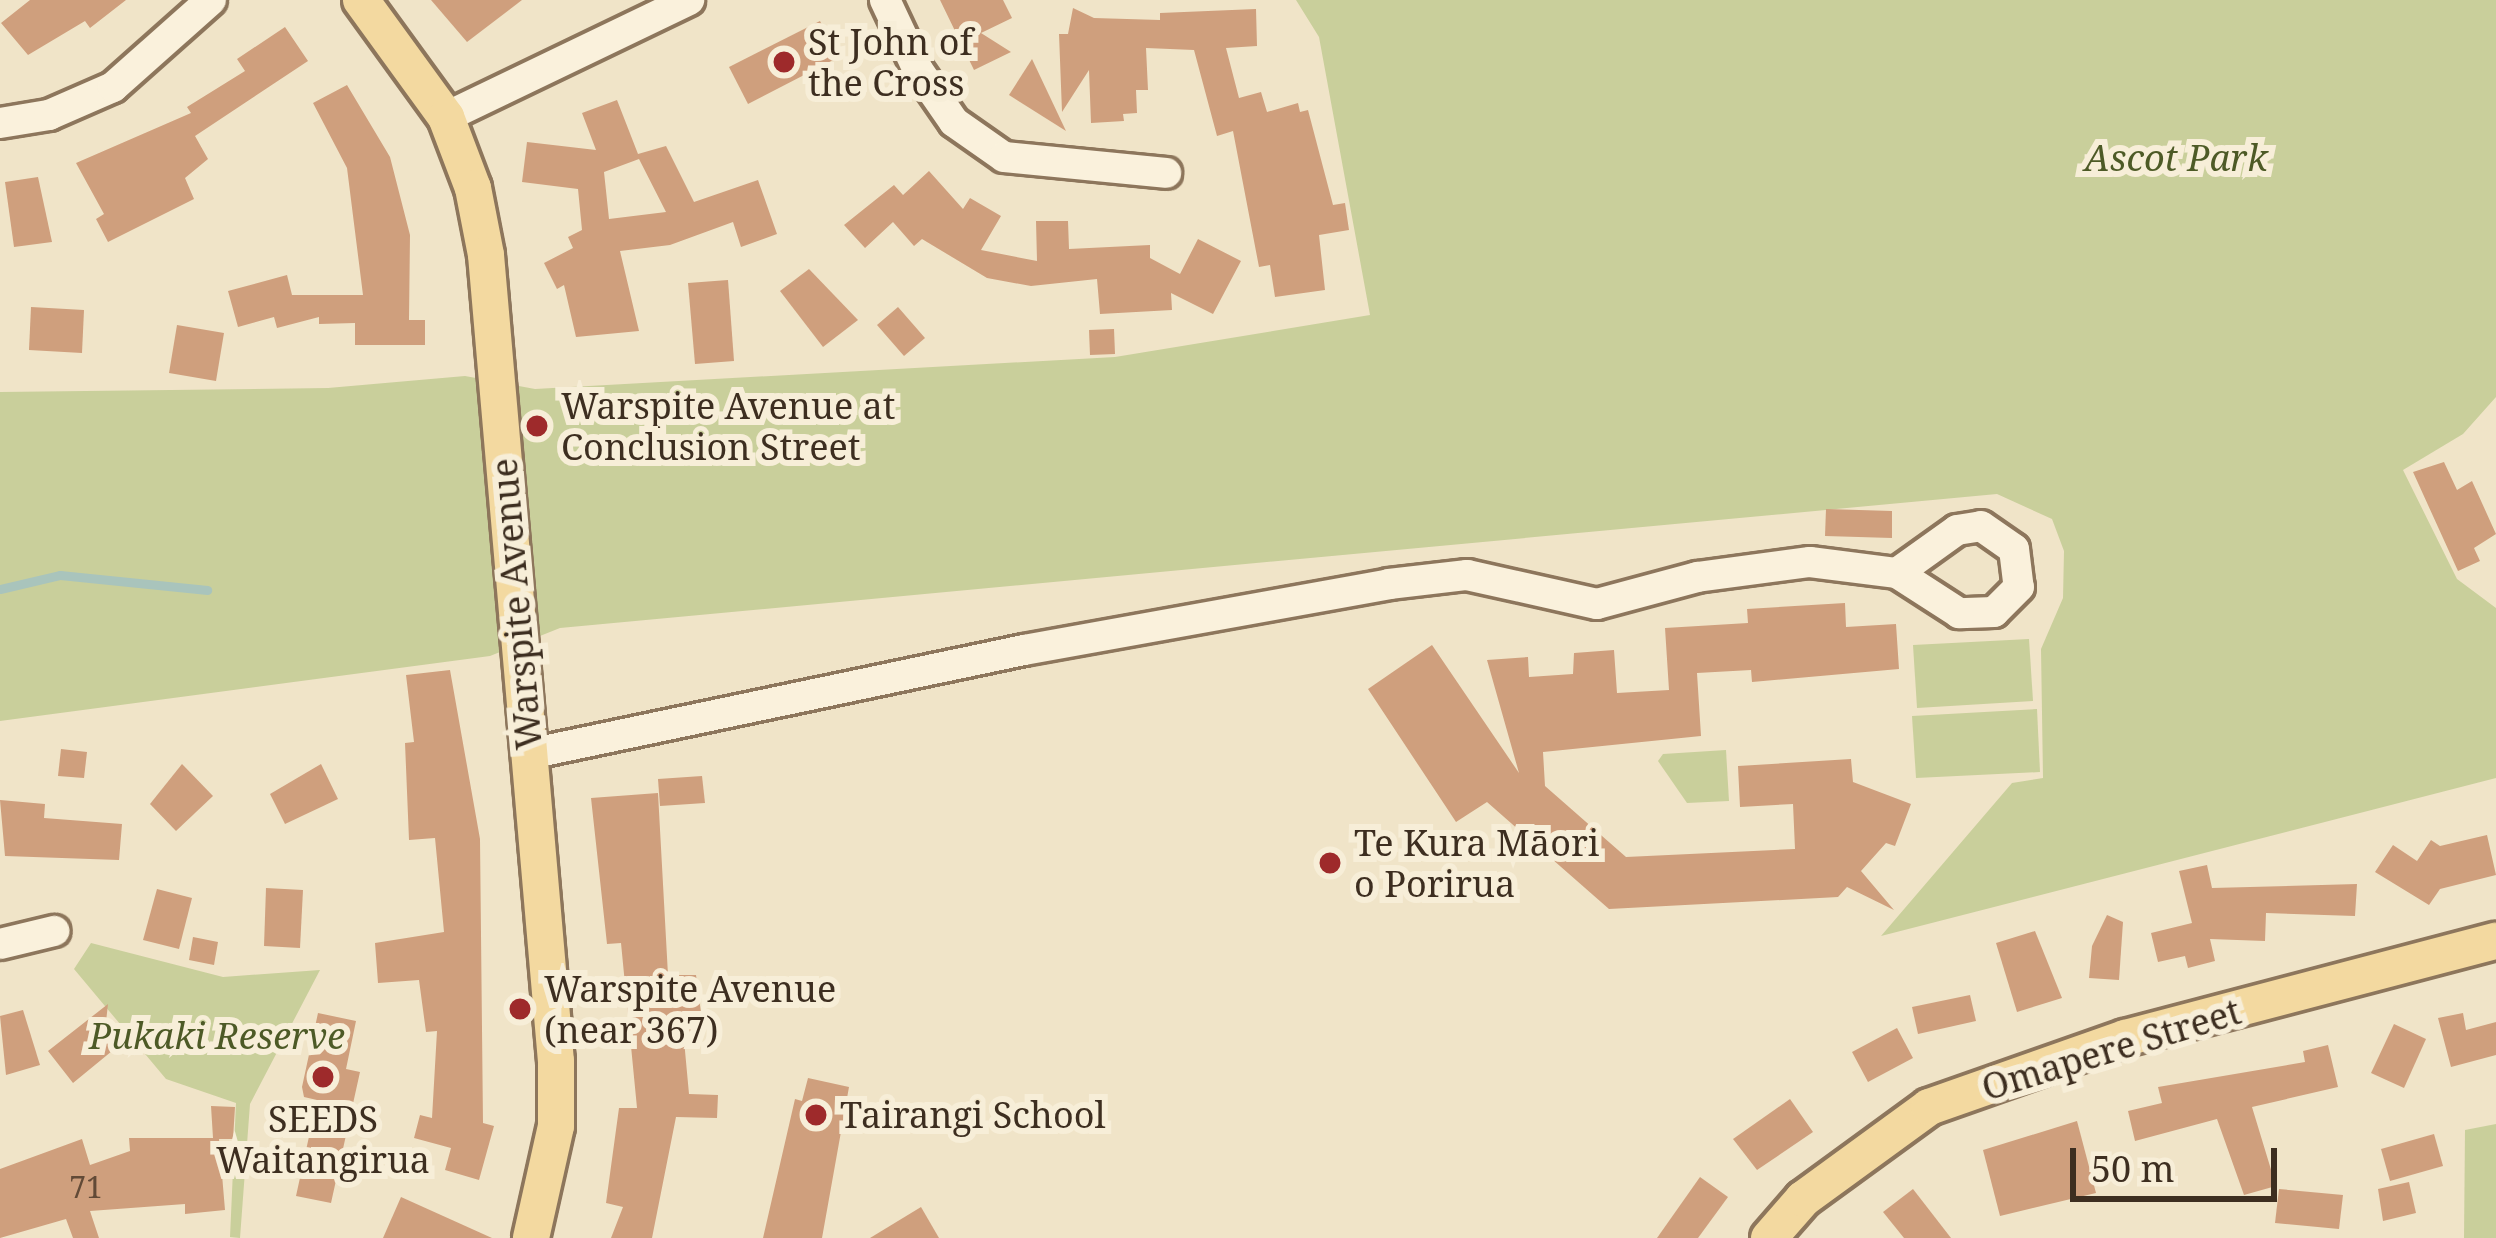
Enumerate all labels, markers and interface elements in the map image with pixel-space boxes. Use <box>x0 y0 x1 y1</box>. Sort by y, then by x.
place label: St John of the Cross <box>808 19 973 104</box>
marker: St John of the Cross <box>771 49 797 75</box>
park label: Ascot Park <box>2084 136 2268 180</box>
place label: Warspite Avenue at Conclusion Street <box>561 383 896 468</box>
marker: Warspite Avenue at Conclusion Street <box>524 413 550 439</box>
street label: Warspite Avenue <box>482 457 550 751</box>
place label: Te Kura Māori o Porirua <box>1354 820 1599 905</box>
marker: Te Kura Māori o Porirua <box>1317 850 1343 876</box>
place label: Warspite Avenue (near 367) <box>544 966 836 1051</box>
street label: Omapere Street <box>1976 989 2246 1109</box>
marker: Warspite Avenue (near 367) <box>507 996 533 1022</box>
park label: Pukaki Reserve <box>89 1014 345 1058</box>
marker: SEEDS Waitangirua <box>310 1064 336 1090</box>
place label: Tairangi School <box>840 1093 1106 1137</box>
place label: SEEDS Waitangirua <box>216 1096 430 1181</box>
marker: Tairangi School <box>803 1102 829 1128</box>
scale bar <box>2076 1124 2283 1198</box>
text: 50 m <box>2091 1144 2175 1193</box>
house number: 71 <box>69 1169 103 1205</box>

